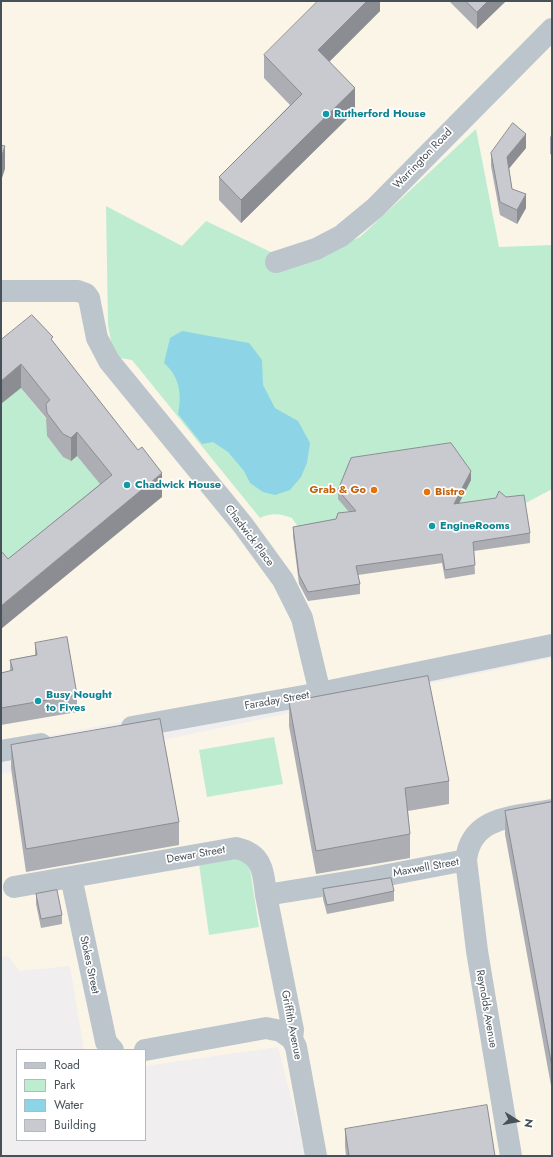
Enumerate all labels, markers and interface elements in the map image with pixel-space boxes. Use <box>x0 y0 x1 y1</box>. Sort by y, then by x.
place label: Rutherford House <box>334 107 426 121</box>
marker: Rutherford House <box>321 109 331 119</box>
street label: Warrington Road <box>391 126 455 192</box>
place label: Chadwick House <box>135 478 221 492</box>
marker: Chadwick House <box>122 480 132 490</box>
place label: Grab & Go <box>309 483 366 497</box>
marker: Grab & Go <box>369 485 379 495</box>
place label: Bistro <box>435 485 465 499</box>
marker: Bistro <box>422 487 432 497</box>
street label: Chadwick Place <box>222 503 276 569</box>
place label: EngineRooms <box>440 519 509 533</box>
marker: EngineRooms <box>427 521 437 531</box>
place label: Busy Nought to Fives <box>46 688 112 714</box>
street label: Faraday Street <box>244 689 310 713</box>
marker: Busy Nought to Fives <box>33 696 43 706</box>
street label: Dewar Street <box>166 843 226 867</box>
street label: Maxwell Street <box>392 856 460 880</box>
street label: Stokes Street <box>76 935 102 995</box>
street label: Reynolds Avenue <box>473 969 499 1049</box>
street label: Griffith Avenue <box>278 989 304 1061</box>
legend <box>16 1049 146 1141</box>
text: Road <box>54 1056 80 1074</box>
text: Park <box>54 1076 75 1094</box>
text: Water <box>54 1096 84 1114</box>
north arrow <box>497 1101 537 1141</box>
text: Building <box>54 1116 96 1134</box>
text: N <box>520 1117 537 1129</box>

